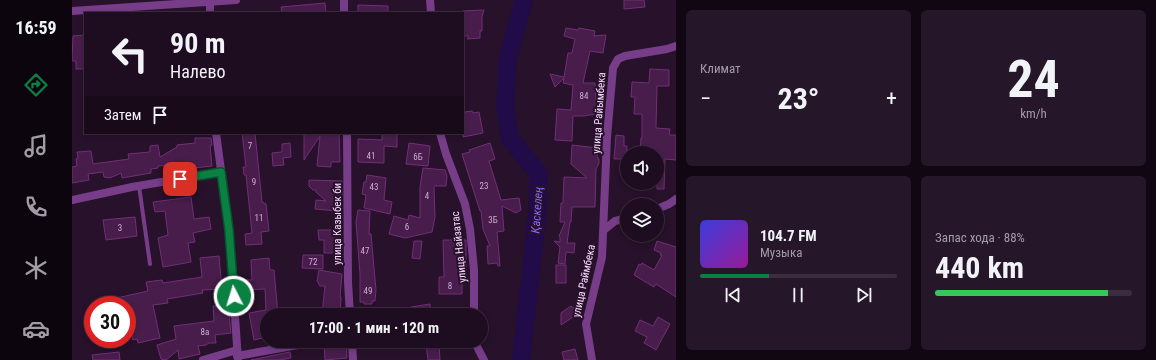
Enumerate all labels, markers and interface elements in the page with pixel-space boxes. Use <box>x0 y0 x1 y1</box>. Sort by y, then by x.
text: 16:59 <box>15 17 57 38</box>
text: 90 m <box>170 27 226 60</box>
icon: left <box>104 28 156 80</box>
text: 24 <box>1007 49 1060 110</box>
text: Налево <box>170 61 226 82</box>
text: Климат <box>700 61 741 76</box>
icon: directions <box>22 71 50 99</box>
street label: улица Райымбека <box>590 72 608 154</box>
text: 23° <box>778 81 820 116</box>
text: − <box>700 86 711 111</box>
text: + <box>886 86 897 111</box>
house number: 84 <box>580 91 589 101</box>
icon: arrive <box>149 104 171 126</box>
text: Затем <box>104 106 141 124</box>
text: km/h <box>1020 106 1047 121</box>
icon: music <box>22 132 50 160</box>
house number: 7 <box>248 141 253 151</box>
map controls <box>620 146 664 242</box>
button: sound <box>620 146 664 190</box>
house number: 41 <box>367 151 375 161</box>
house number: 6Б <box>413 152 423 162</box>
pin <box>163 162 197 196</box>
icon: arrive <box>169 168 191 190</box>
house number: 9 <box>252 177 256 187</box>
house number: 23 <box>480 181 488 191</box>
house number: 43 <box>370 182 378 192</box>
street label: улица Казыбек би <box>331 183 344 265</box>
water label: Қаскелең <box>528 186 546 234</box>
house number: 4 <box>425 191 430 201</box>
icon: phone <box>22 193 50 221</box>
button: layers <box>620 198 664 242</box>
street label: улица Найзатас <box>449 211 469 283</box>
house number: 11 <box>255 213 263 223</box>
house number: 3Б <box>488 215 498 225</box>
house number: 6 <box>405 222 409 232</box>
house number: 3 <box>118 223 122 233</box>
text: 104.7 FM <box>760 227 817 245</box>
text: Запас хода · 88% <box>935 230 1025 245</box>
street label: улица Раймбека <box>570 243 598 319</box>
text: Музыка <box>760 245 802 260</box>
house number: 47 <box>361 246 370 256</box>
text: 440 km <box>935 250 1024 285</box>
icon: climate <box>22 254 50 282</box>
house number: 72 <box>309 257 318 267</box>
position arrow <box>213 275 255 317</box>
house number: 8 <box>448 281 452 291</box>
icon: previous <box>722 284 744 306</box>
icon: pause <box>787 284 809 306</box>
icon: next <box>853 284 875 306</box>
house number: 49 <box>364 286 372 296</box>
speed limit sign: 30 <box>84 296 136 348</box>
icon: car <box>22 315 50 343</box>
text: 17:00 · 1 мин · 120 m <box>309 319 439 337</box>
house number: 8а <box>201 327 209 337</box>

